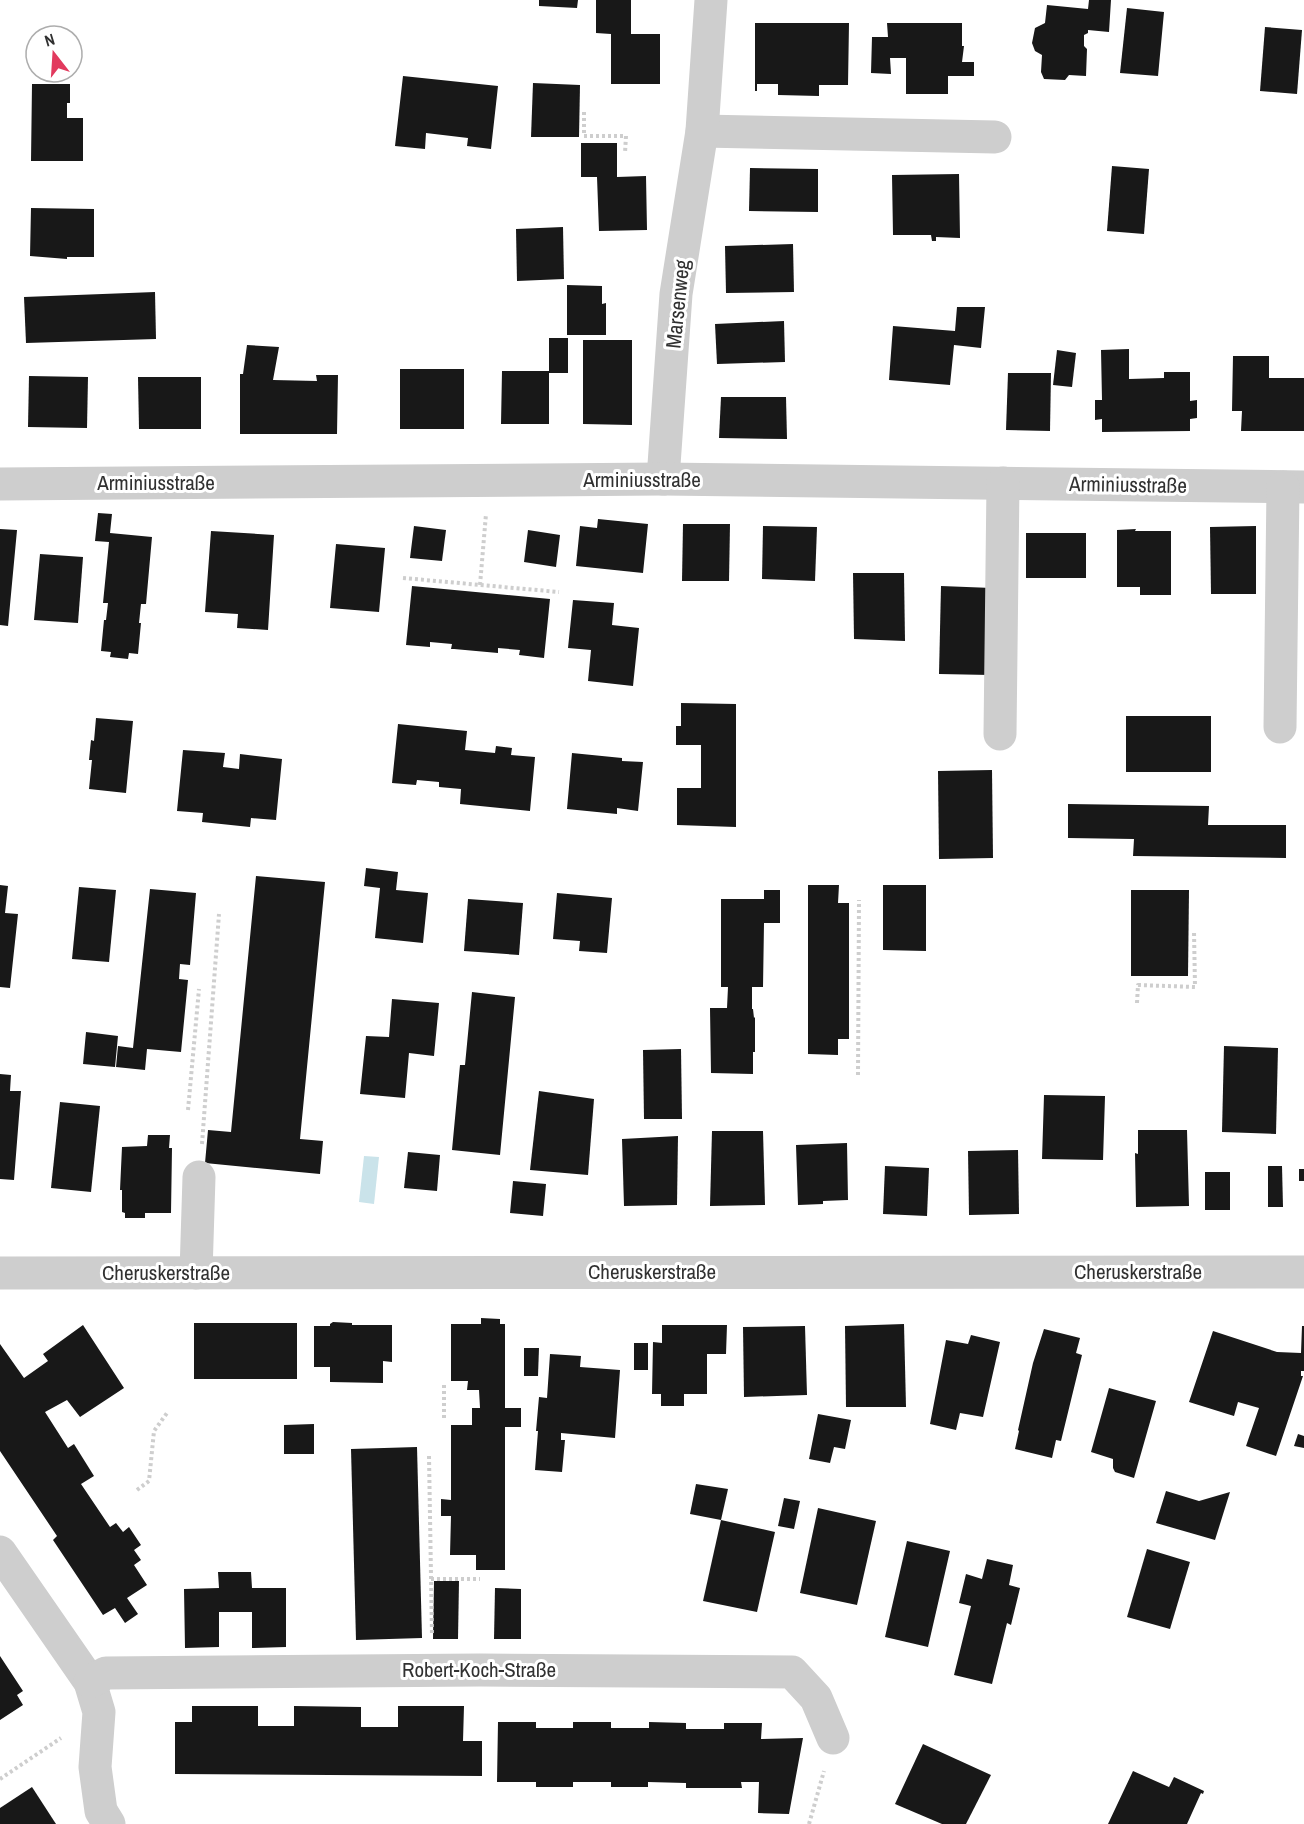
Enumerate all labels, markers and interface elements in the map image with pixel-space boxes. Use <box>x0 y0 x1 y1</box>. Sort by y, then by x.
north arrow <box>24 24 84 84</box>
text: N <box>42 28 57 52</box>
street label: Marsenweg <box>658 258 697 350</box>
street label: Arminiusstraße <box>582 465 701 494</box>
street label: Arminiusstraße <box>96 468 215 497</box>
street label: Arminiusstraße <box>1068 469 1187 500</box>
street label: Cheruskerstraße <box>588 1257 716 1286</box>
street label: Cheruskerstraße <box>1074 1257 1202 1286</box>
street label: Cheruskerstraße <box>102 1258 230 1287</box>
street label: Robert-Koch-Straße <box>402 1655 556 1684</box>

